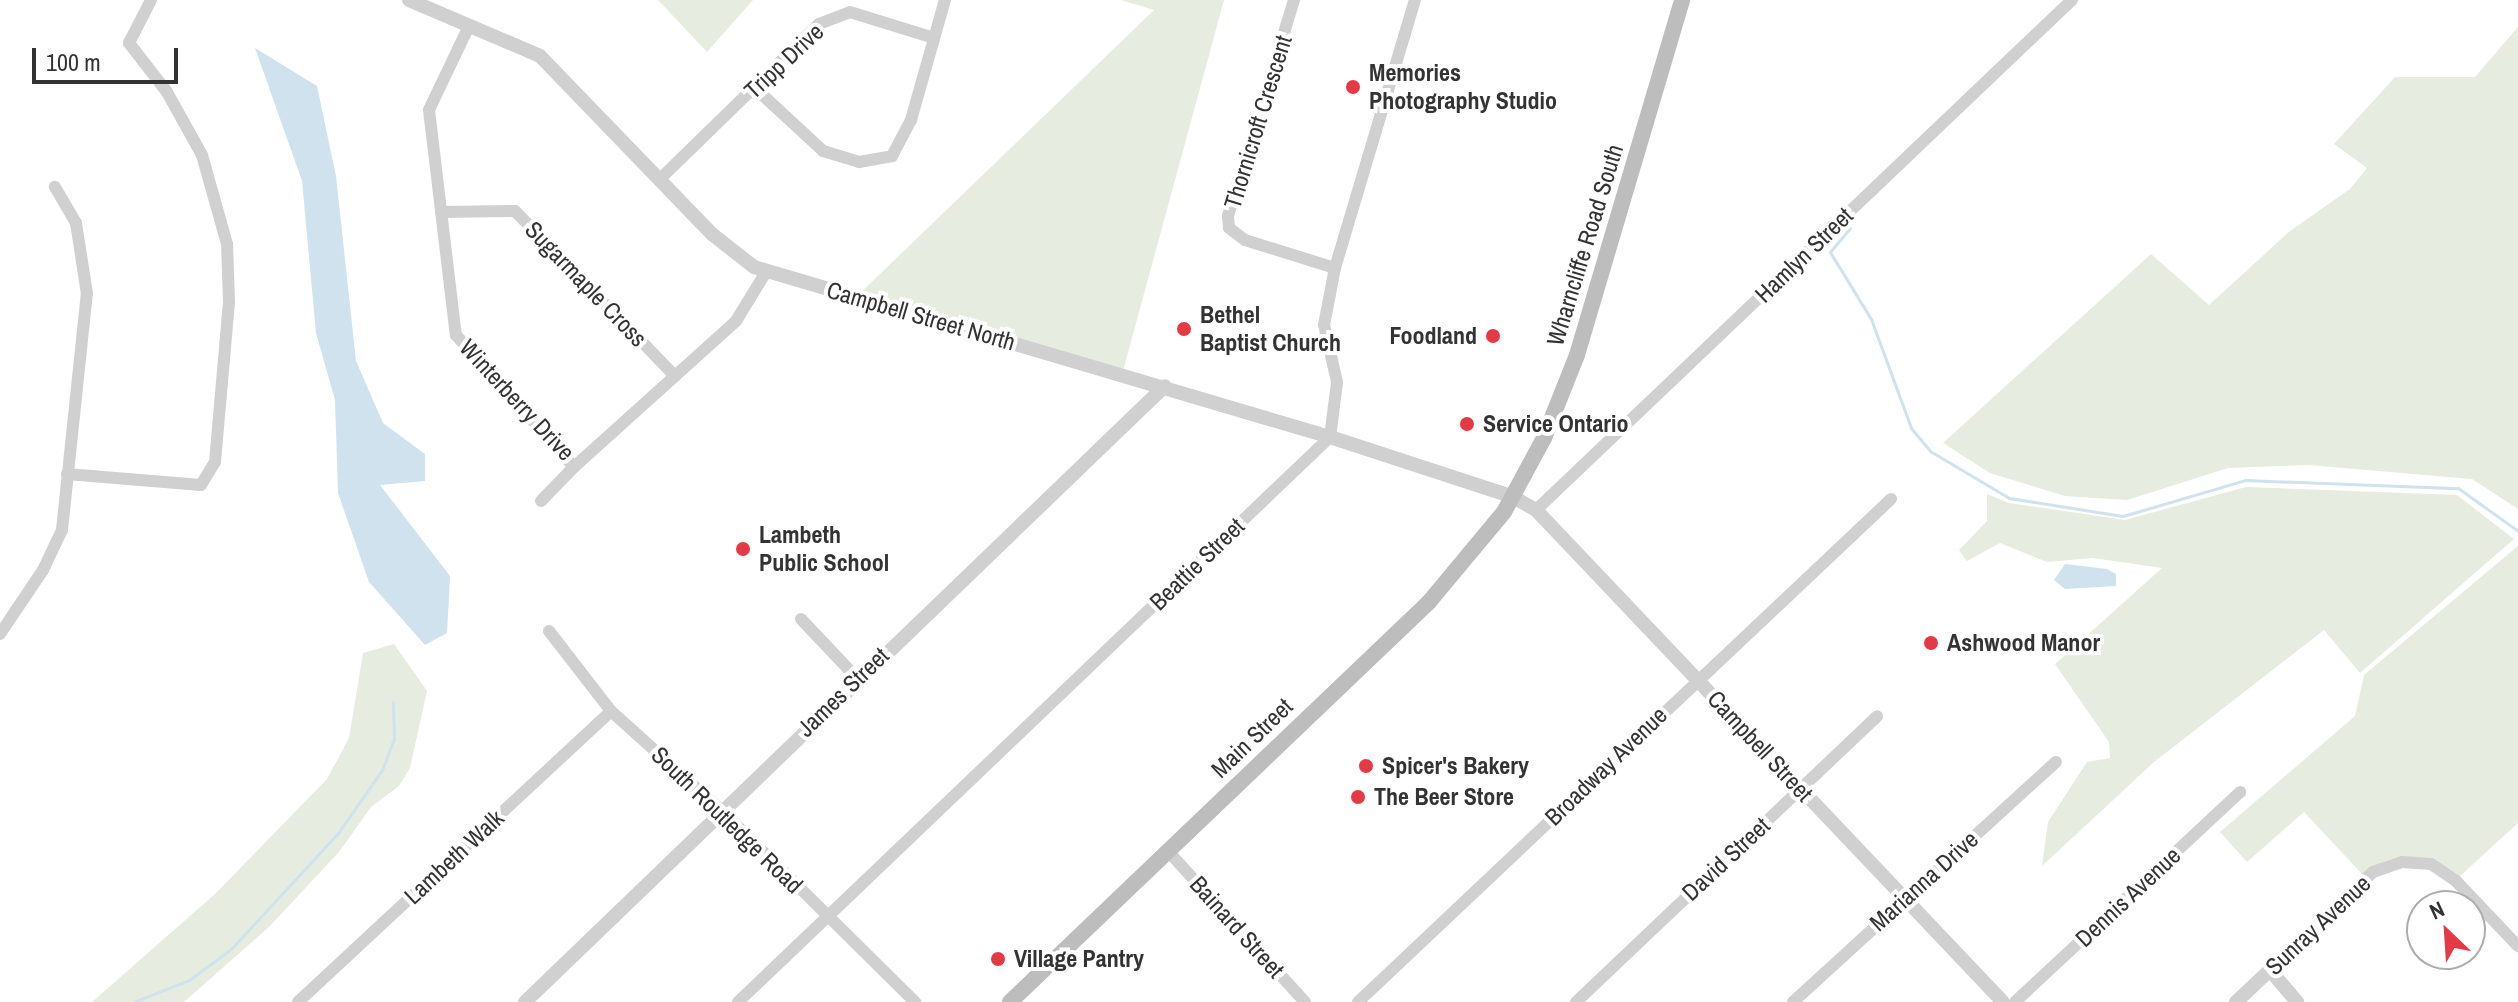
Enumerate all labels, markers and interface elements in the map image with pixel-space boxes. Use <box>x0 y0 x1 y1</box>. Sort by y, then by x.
street label: Tripp Drive <box>738 17 830 105</box>
scale bar <box>36 32 182 82</box>
street label: Thornicroft Crescent <box>1218 32 1298 212</box>
text: 100 m <box>46 46 101 78</box>
place label: Memories Photography Studio <box>1369 59 1557 115</box>
marker: Memories Photography Studio <box>1344 78 1362 96</box>
street label: Wharncliffe Road South <box>1541 141 1629 349</box>
street label: Hamlyn Street <box>1749 201 1859 309</box>
street label: Sugarmaple Cross <box>519 215 653 353</box>
street label: Campbell Street North <box>823 275 1019 357</box>
place label: Bethel Baptist Church <box>1200 301 1341 357</box>
marker: Bethel Baptist Church <box>1175 320 1193 338</box>
place label: Foodland <box>1389 322 1477 350</box>
marker: Foodland <box>1484 327 1502 345</box>
street label: Winterberry Drive <box>454 333 580 467</box>
place label: Service Ontario <box>1483 410 1628 438</box>
marker: Service Ontario <box>1458 415 1476 433</box>
street label: Beattie Street <box>1144 512 1250 616</box>
place label: Lambeth Public School <box>759 521 889 577</box>
marker: Lambeth Public School <box>734 540 752 558</box>
place label: Ashwood Manor <box>1947 629 2100 657</box>
marker: Ashwood Manor <box>1922 634 1940 652</box>
street label: James Street <box>791 641 895 743</box>
street label: Campbell Street <box>1701 685 1819 807</box>
street label: Main Street <box>1205 692 1299 784</box>
street label: Broadway Avenue <box>1539 700 1673 832</box>
street label: South Routledge Road <box>645 740 809 900</box>
place label: Spicer's Bakery <box>1382 752 1529 780</box>
marker: Spicer's Bakery <box>1357 757 1375 775</box>
place label: The Beer Store <box>1374 783 1514 811</box>
marker: The Beer Store <box>1349 788 1367 806</box>
street label: Lambeth Walk <box>398 804 510 910</box>
street label: David Street <box>1676 811 1776 907</box>
street label: Marianna Drive <box>1864 825 1984 937</box>
street label: Dennis Avenue <box>2069 841 2187 953</box>
street label: Sunray Avenue <box>2259 869 2377 981</box>
street label: Bainard Street <box>1184 870 1290 984</box>
north arrow <box>2406 890 2486 970</box>
text: N <box>2424 894 2449 926</box>
place label: Village Pantry <box>1014 945 1144 973</box>
marker: Village Pantry <box>989 950 1007 968</box>

